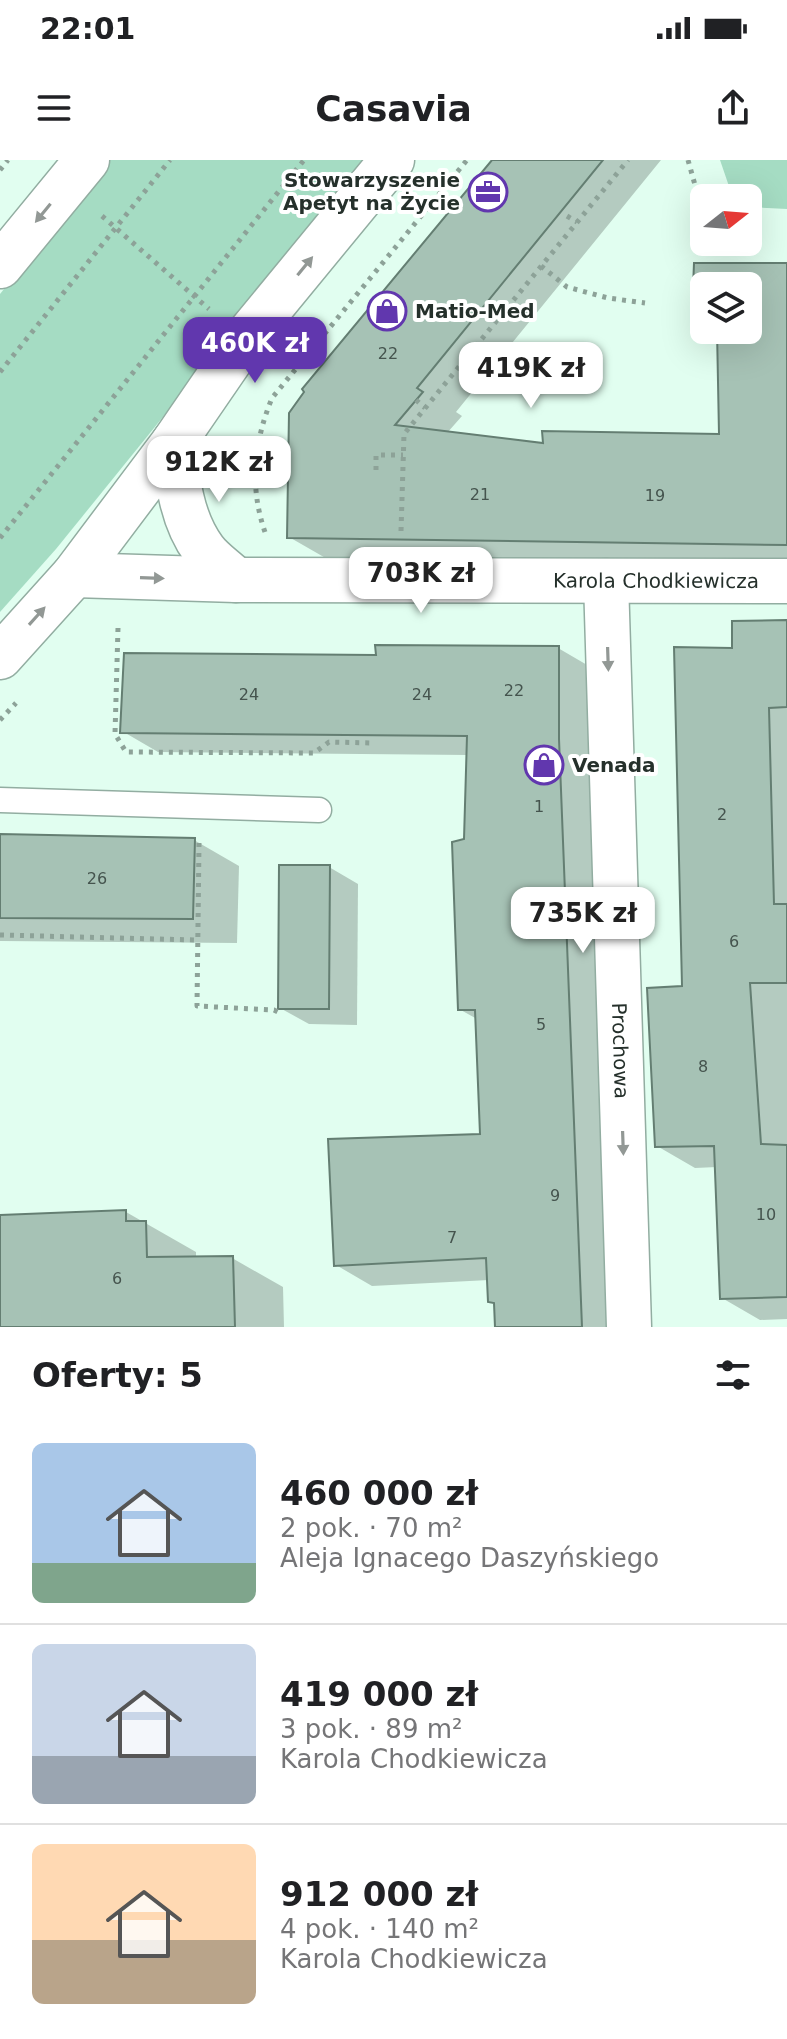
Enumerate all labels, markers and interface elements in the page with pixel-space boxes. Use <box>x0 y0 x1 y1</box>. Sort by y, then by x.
text: 22:01 <box>40 11 136 46</box>
icon: menu <box>32 86 76 130</box>
icon: share <box>711 86 755 130</box>
text: Casavia <box>315 88 472 129</box>
place label: Stowarzyszenie Apetyt na Życie <box>283 168 460 215</box>
office icon: Stowarzyszenie Apetyt na Życie <box>467 171 509 213</box>
north arrow <box>690 184 762 256</box>
map controls <box>690 184 762 344</box>
one-way arrow <box>35 203 52 223</box>
one-way arrow <box>296 256 313 276</box>
button: layers <box>690 272 762 344</box>
shop icon: Matio-Med <box>366 290 408 332</box>
place label: Matio-Med <box>415 299 535 323</box>
pin: 460K zł <box>181 317 329 385</box>
text: 460K zł <box>201 328 309 358</box>
pin: 419K zł <box>457 342 605 410</box>
house number: 22 <box>378 344 398 363</box>
text: 419K zł <box>477 353 585 383</box>
pin: 912K zł <box>145 436 293 504</box>
text: 912K zł <box>165 447 273 477</box>
house number: 21 <box>470 485 490 504</box>
house number: 19 <box>645 486 665 505</box>
pin: 703K zł <box>347 547 495 615</box>
text: 703K zł <box>367 558 475 588</box>
street label: Karola Chodkiewicza <box>553 569 759 593</box>
one-way arrow <box>140 571 165 584</box>
one-way arrow <box>28 607 45 627</box>
one-way arrow <box>602 647 615 672</box>
house number: 22 <box>504 681 524 700</box>
house number: 24 <box>239 685 259 704</box>
house number: 24 <box>412 685 432 704</box>
shop icon: Venada <box>523 744 565 786</box>
place label: Venada <box>572 753 656 777</box>
house number: 1 <box>534 797 544 816</box>
house number: 2 <box>717 805 727 824</box>
house number: 26 <box>87 869 107 888</box>
pin: 735K zł <box>509 887 657 955</box>
text: 735K zł <box>529 898 637 928</box>
house number: 6 <box>729 932 739 951</box>
street label: Prochowa <box>607 1002 634 1099</box>
house number: 5 <box>536 1015 546 1034</box>
house number: 8 <box>698 1057 708 1076</box>
one-way arrow <box>616 1131 629 1156</box>
house number: 9 <box>550 1186 560 1205</box>
house number: 10 <box>756 1205 776 1224</box>
house number: 7 <box>447 1228 457 1247</box>
house number: 6 <box>112 1269 122 1288</box>
icon: filters <box>711 1353 755 1397</box>
text: Oferty: 5 <box>32 1355 203 1395</box>
text: 460 000 zł <box>280 1473 478 1513</box>
icon: home <box>96 1475 192 1571</box>
text: 2 pok. · 70 m² <box>280 1513 462 1543</box>
text: Aleja Ignacego Daszyńskiego <box>280 1543 659 1573</box>
text: 419 000 zł <box>280 1674 478 1714</box>
icon: home <box>96 1676 192 1772</box>
text: 3 pok. · 89 m² <box>280 1714 462 1744</box>
text: Karola Chodkiewicza <box>280 1744 548 1774</box>
text: 912 000 zł <box>280 1874 478 1914</box>
icon: home <box>96 1876 192 1972</box>
text: 4 pok. · 140 m² <box>280 1914 479 1944</box>
text: Karola Chodkiewicza <box>280 1944 548 1974</box>

